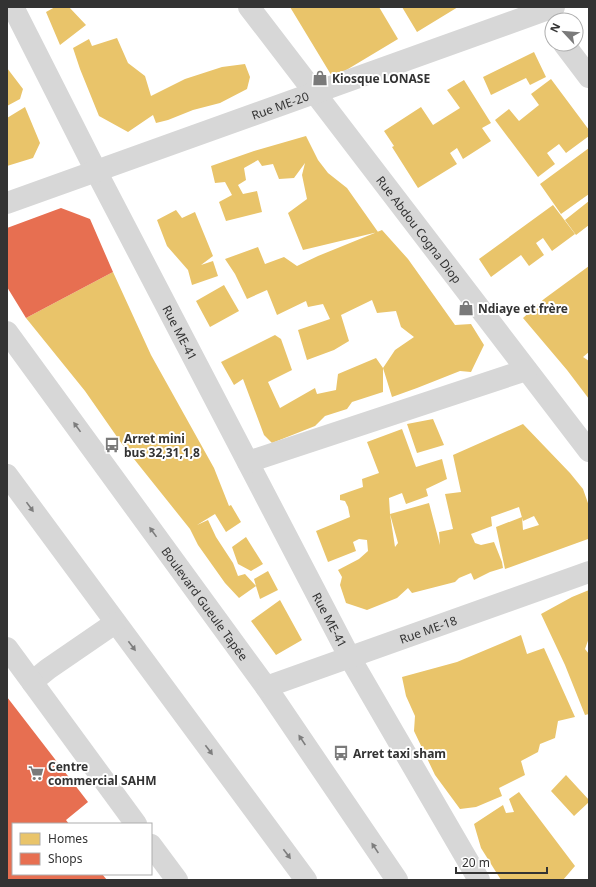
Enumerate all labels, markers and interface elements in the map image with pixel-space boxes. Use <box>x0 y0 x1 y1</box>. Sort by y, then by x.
north arrow <box>544 12 584 52</box>
text: N <box>546 20 563 35</box>
shop icon: Kiosque LONASE <box>311 69 329 87</box>
place label: Kiosque LONASE <box>332 70 430 87</box>
street label: Rue ME-20 <box>249 87 311 123</box>
street label: Rue Abdou Cogna Diop <box>373 172 466 287</box>
shop icon: Ndiaye et frère <box>457 299 475 317</box>
place label: Ndiaye et frère <box>478 300 568 317</box>
street label: Rue ME-41 <box>159 302 202 363</box>
one-way arrow <box>73 422 81 432</box>
place label: Arret mini bus 32,31,1,8 <box>124 430 200 461</box>
bus stop icon: Arret mini bus 32,31,1,8 <box>103 436 121 454</box>
one-way arrow <box>26 502 34 512</box>
one-way arrow <box>150 527 158 537</box>
street label: Boulevard Gueule Tapée <box>158 543 252 664</box>
street label: Rue ME-41 <box>309 589 351 650</box>
street label: Rue ME-18 <box>397 611 459 647</box>
one-way arrow <box>128 640 136 651</box>
one-way arrow <box>298 735 306 745</box>
bus stop icon: Arret taxi sham <box>332 744 350 762</box>
one-way arrow <box>205 745 213 755</box>
place label: Arret taxi sham <box>353 745 446 762</box>
place label: Centre commercial SAHM <box>48 758 156 789</box>
supermarket icon: Centre commercial SAHM <box>27 764 45 782</box>
legend <box>12 823 152 875</box>
text: Homes <box>48 830 88 847</box>
one-way arrow <box>371 843 379 853</box>
one-way arrow <box>283 849 291 860</box>
scale bar <box>456 849 547 875</box>
text: Shops <box>48 850 83 867</box>
text: 20 m <box>462 854 490 871</box>

